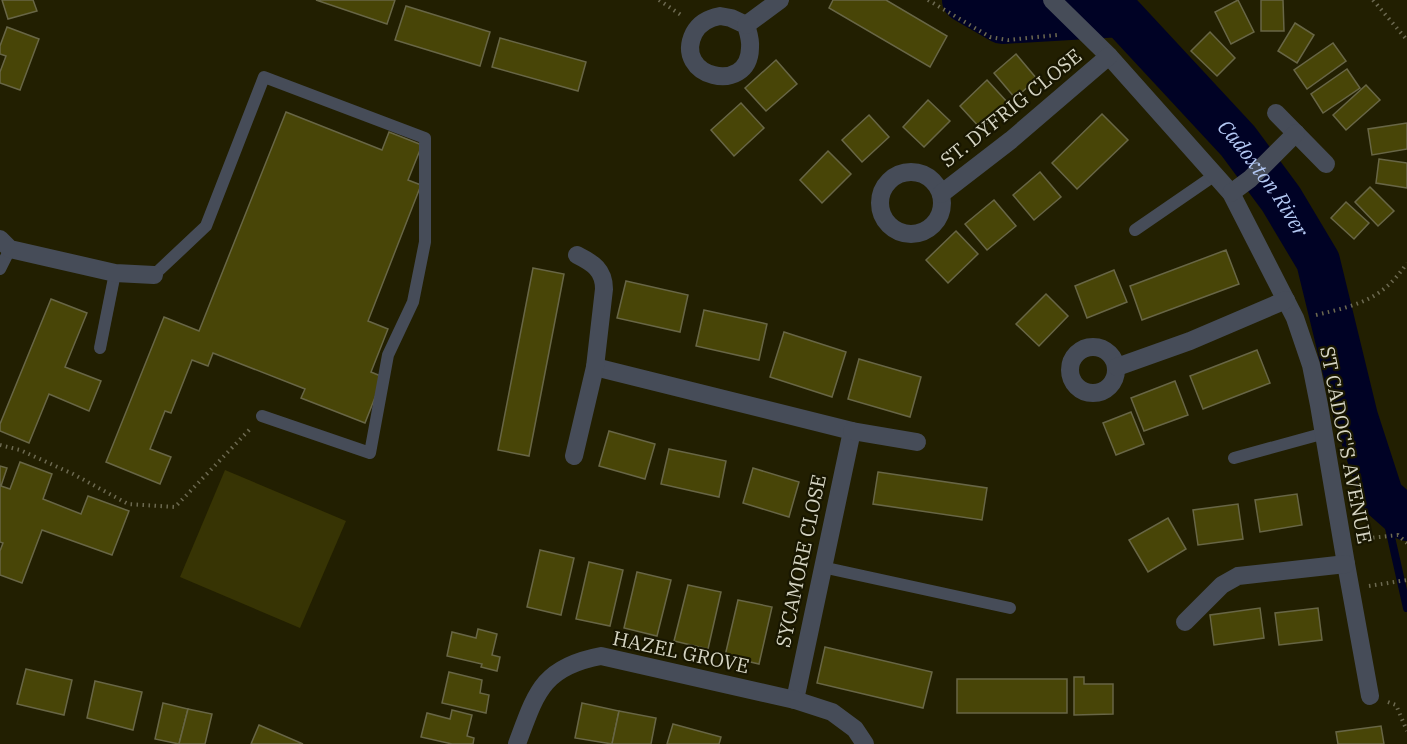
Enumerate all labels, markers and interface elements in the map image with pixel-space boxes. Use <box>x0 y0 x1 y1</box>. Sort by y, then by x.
street label: ST. DYFRIG CLOSE <box>934 42 1087 173</box>
water label: Cadoxton River <box>1212 113 1316 242</box>
street label: ST CADOC'S AVENUE <box>1314 344 1379 546</box>
street label: SYCAMORE CLOSE <box>769 472 832 650</box>
street label: HAZEL GROVE <box>610 624 752 679</box>

